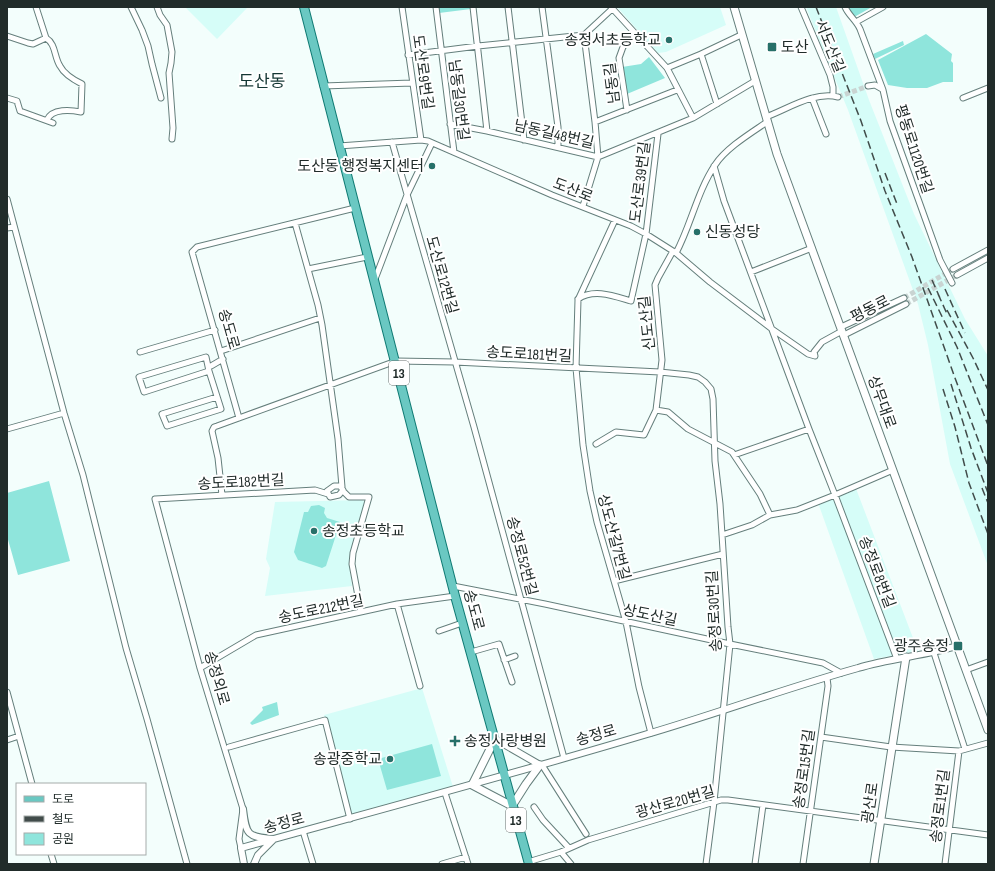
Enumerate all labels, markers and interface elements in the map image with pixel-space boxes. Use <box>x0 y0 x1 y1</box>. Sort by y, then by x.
street label: 서도산길 <box>810 17 849 75</box>
place label: 송정서초등학교 <box>564 31 661 50</box>
street label: 도산로9번길 <box>408 33 437 111</box>
marker: 송정서초등학교 <box>664 35 674 45</box>
place label: 도산 <box>781 38 809 57</box>
marker: 도산 <box>766 41 778 53</box>
street label: 남동길30번길 <box>444 58 473 142</box>
street label: 남동길 <box>601 61 624 105</box>
district label: 도산동 <box>239 72 285 92</box>
street label: 평동로1120번길 <box>890 102 937 196</box>
street label: 남동길48번길 <box>512 116 596 153</box>
street label: 도산로39번길 <box>626 140 655 224</box>
place label: 도산동 행정복지센터 <box>297 157 424 176</box>
marker: 도산동 행정복지센터 <box>427 161 437 171</box>
street label: 도산로 <box>550 174 596 207</box>
place label: 신동성당 <box>705 223 760 242</box>
marker: 신동성당 <box>692 227 702 237</box>
street label: 도산로12번길 <box>421 234 462 316</box>
street label: 평동로 <box>847 292 893 327</box>
street label: 신도산길 <box>635 295 660 351</box>
street label: 송도로 <box>214 307 243 352</box>
street label: 송도로181번길 <box>485 343 572 366</box>
road number: 13 <box>389 361 409 385</box>
street label: 상무대로 <box>863 373 900 431</box>
street label: 송도로182번길 <box>197 471 285 494</box>
street label: 상도산길7번길 <box>593 492 634 582</box>
street label: 송정로52번길 <box>502 514 541 598</box>
place label: 송정초등학교 <box>322 522 405 541</box>
marker: 송정초등학교 <box>309 526 319 536</box>
street label: 송정로8번길 <box>854 533 899 611</box>
street label: 송정로30번길 <box>703 570 726 652</box>
street label: 송도로 <box>459 588 488 633</box>
street label: 송도로212번길 <box>277 591 366 628</box>
street label: 상도산길 <box>621 600 679 631</box>
place label: 광주송정 <box>894 637 949 656</box>
marker: 광주송정 <box>952 640 964 652</box>
street label: 송정외로 <box>200 649 233 707</box>
street label: 송정로 <box>574 721 619 750</box>
street label: 송정로15번길 <box>790 728 819 810</box>
place label: 송정사랑병원 <box>464 732 547 751</box>
marker: 송정사랑병원 <box>449 735 461 747</box>
place label: 송광중학교 <box>313 750 382 769</box>
marker: 송광중학교 <box>385 754 395 764</box>
street label: 송정로1번길 <box>927 768 954 844</box>
street label: 광산로 <box>858 781 883 825</box>
street label: 광산로20번길 <box>633 782 717 823</box>
legend <box>16 783 146 855</box>
text: 도로 <box>52 792 74 807</box>
road number: 13 <box>506 808 526 832</box>
street label: 송정로 <box>262 809 307 838</box>
text: 철도 <box>52 812 74 827</box>
text: 공원 <box>52 832 74 847</box>

